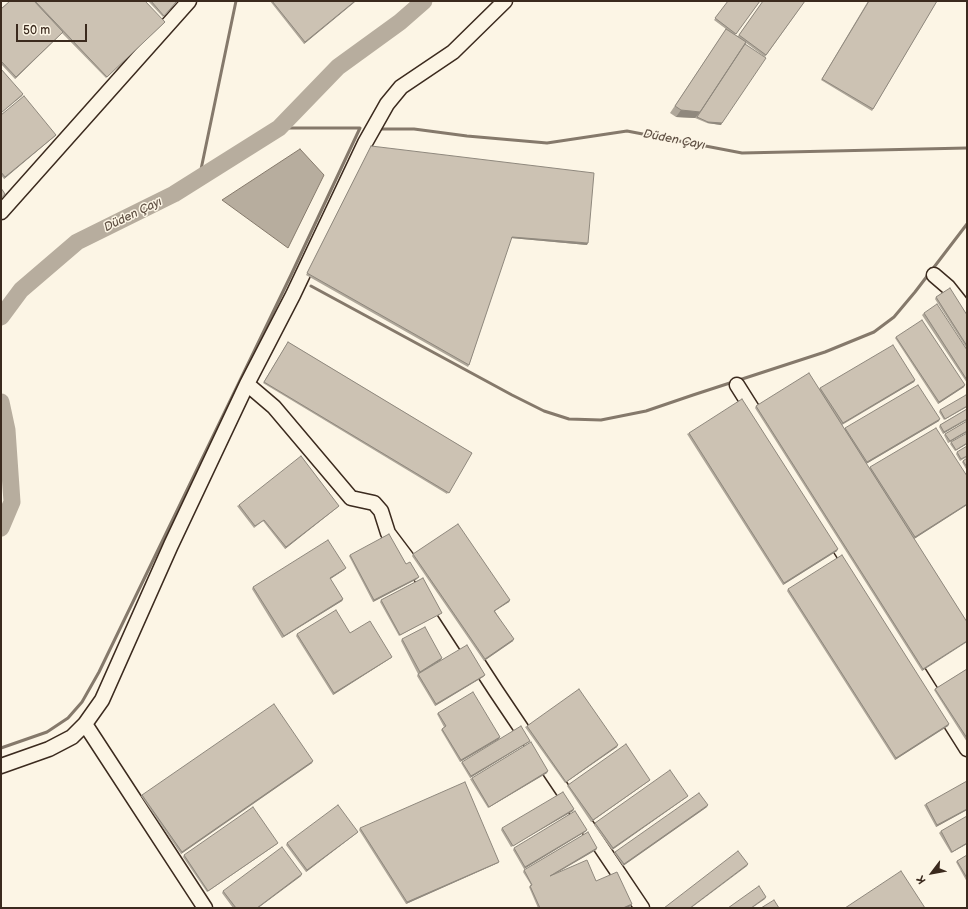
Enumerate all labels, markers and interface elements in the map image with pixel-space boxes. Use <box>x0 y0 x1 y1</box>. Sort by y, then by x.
scale bar <box>18 16 89 42</box>
text: 50 m <box>23 23 50 38</box>
water label: Düden Çayı <box>642 127 706 153</box>
water label: Düden Çayı <box>102 195 164 235</box>
north arrow <box>912 853 952 893</box>
text: K <box>914 873 929 886</box>

